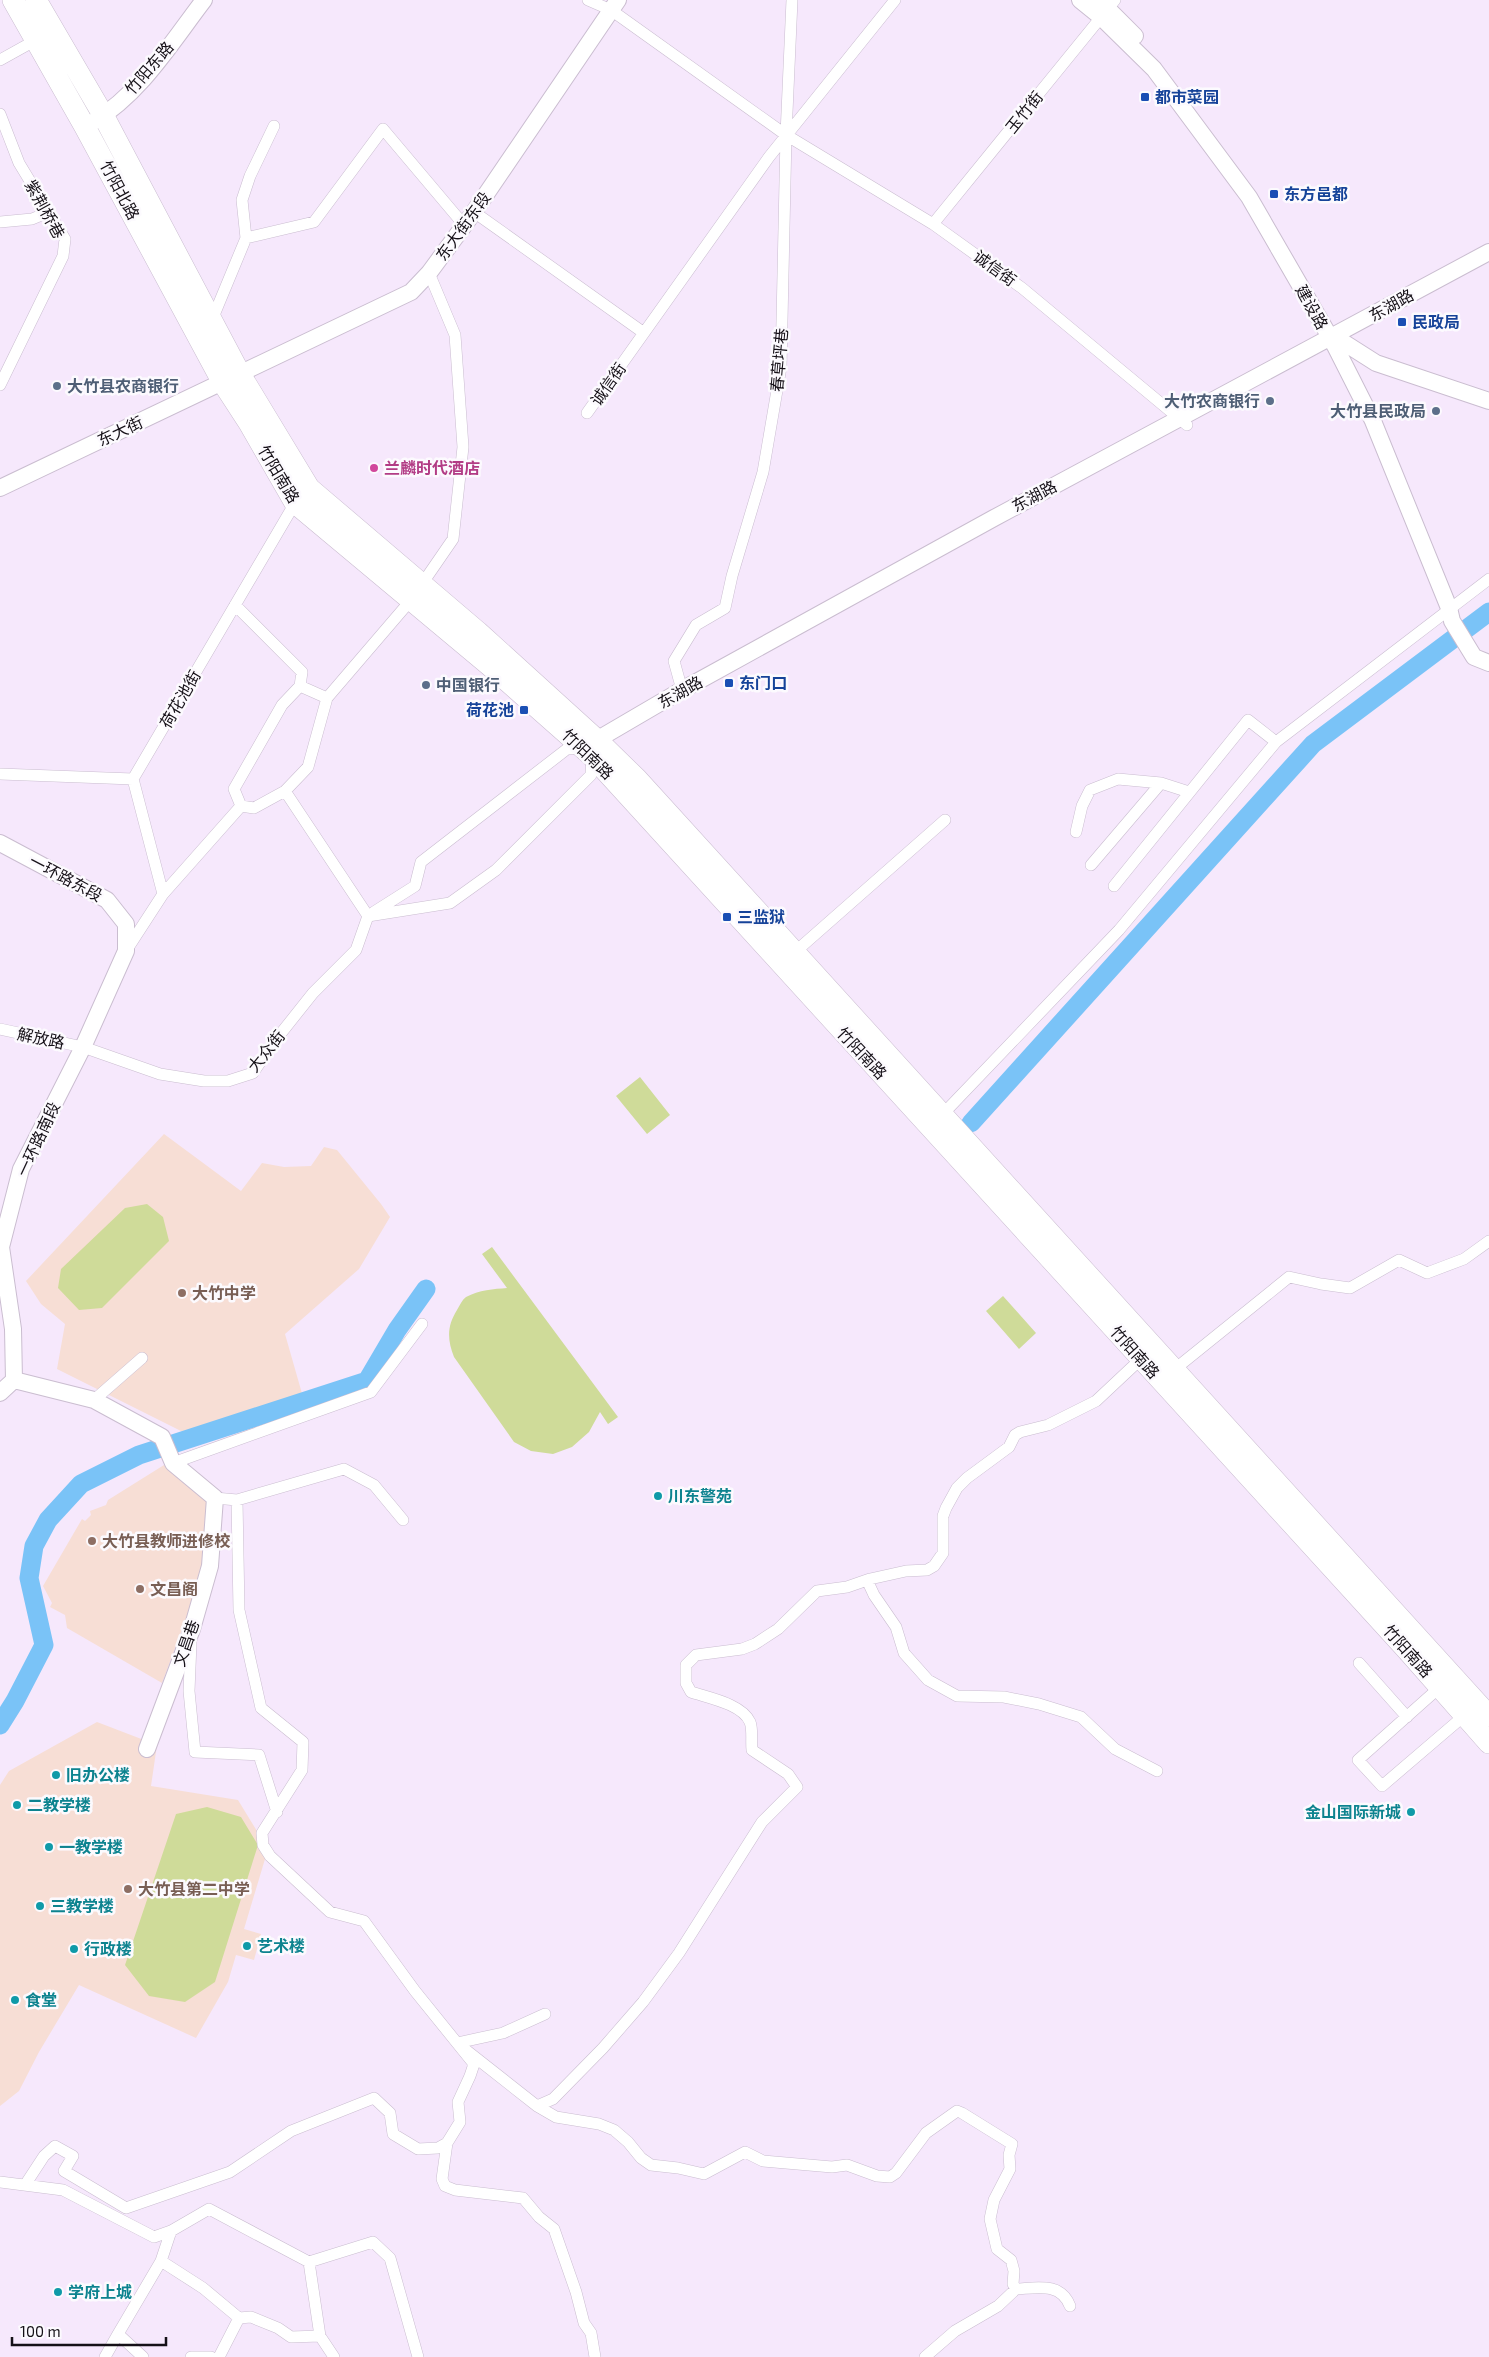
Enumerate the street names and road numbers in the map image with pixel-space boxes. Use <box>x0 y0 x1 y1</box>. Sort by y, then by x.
street label: 竹阳东路 <box>120 37 177 98</box>
street label: 玉竹街 <box>1001 87 1046 136</box>
street label: 竹阳北路 <box>97 157 144 222</box>
street label: 紫荆桥巷 <box>22 176 69 241</box>
street label: 东大街东段 <box>431 188 494 264</box>
street label: 诚信街 <box>970 246 1020 289</box>
street label: 建设路 <box>1292 281 1332 332</box>
street label: 东湖路 <box>1365 285 1416 325</box>
street label: 春草坪巷 <box>766 327 791 393</box>
street label: 诚信街 <box>586 359 629 409</box>
street label: 东大街 <box>94 412 146 449</box>
street label: 竹阳南路 <box>255 441 304 506</box>
street label: 东湖路 <box>1008 476 1059 515</box>
street label: 荷花池街 <box>155 666 204 731</box>
street label: 东湖路 <box>654 672 705 712</box>
street label: 竹阳南路 <box>559 725 618 783</box>
street label: 一环路东段 <box>26 850 106 905</box>
street label: 解放路 <box>16 1023 67 1052</box>
street label: 竹阳南路 <box>834 1023 891 1083</box>
street label: 大众街 <box>243 1026 288 1075</box>
street label: 一环路南段 <box>12 1099 63 1179</box>
street label: 竹阳南路 <box>1107 1322 1164 1382</box>
street label: 文昌巷 <box>169 1617 202 1669</box>
street label: 竹阳南路 <box>1380 1621 1437 1681</box>

